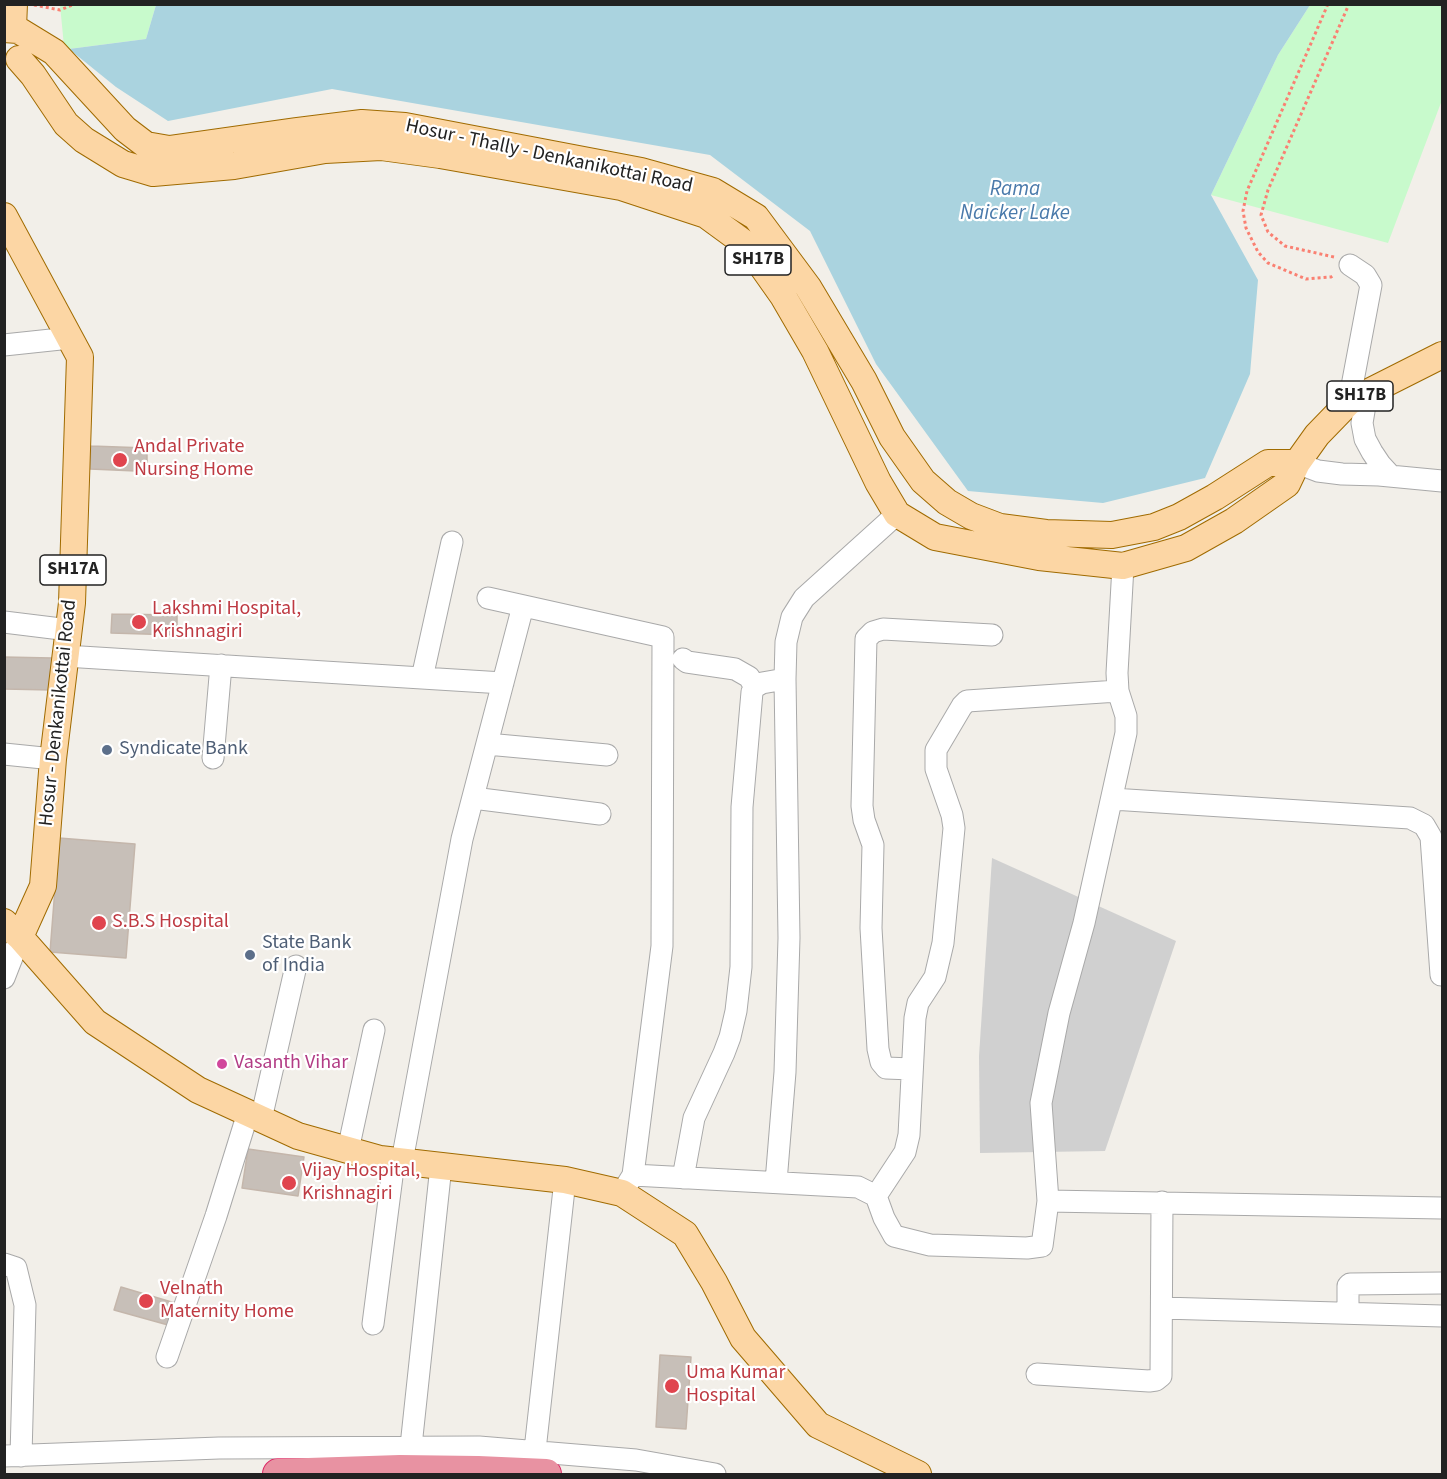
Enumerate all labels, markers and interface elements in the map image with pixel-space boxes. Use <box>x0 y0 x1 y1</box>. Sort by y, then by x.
street label: Hosur - Thally - Denkanikottai Road <box>403 115 695 199</box>
water label: Rama Naicker Lake <box>960 177 1070 227</box>
road number: SH17B <box>725 245 791 275</box>
road number: SH17B <box>1327 381 1393 411</box>
place label: Andal Private Nursing Home <box>134 436 253 483</box>
marker: Andal Private Nursing Home <box>111 451 129 469</box>
road number: SH17A <box>40 555 106 585</box>
place label: Lakshmi Hospital, Krishnagiri <box>152 598 301 645</box>
street label: Hosur - Denkanikottai Road <box>35 599 83 827</box>
marker: Lakshmi Hospital, Krishnagiri <box>130 613 148 631</box>
place label: Syndicate Bank <box>119 738 248 762</box>
marker: Syndicate Bank <box>100 743 114 757</box>
place label: S.B.S Hospital <box>112 911 229 935</box>
marker: S.B.S Hospital <box>90 914 108 932</box>
place label: State Bank of India <box>262 932 351 979</box>
marker: State Bank of India <box>243 948 257 962</box>
place label: Vasanth Vihar <box>234 1052 348 1076</box>
marker: Vasanth Vihar <box>215 1057 229 1071</box>
place label: Vijay Hospital, Krishnagiri <box>302 1160 420 1207</box>
marker: Vijay Hospital, Krishnagiri <box>280 1174 298 1192</box>
place label: Velnath Maternity Home <box>160 1278 294 1325</box>
marker: Velnath Maternity Home <box>137 1292 155 1310</box>
place label: Uma Kumar Hospital <box>686 1362 785 1409</box>
marker: Uma Kumar Hospital <box>663 1377 681 1395</box>

